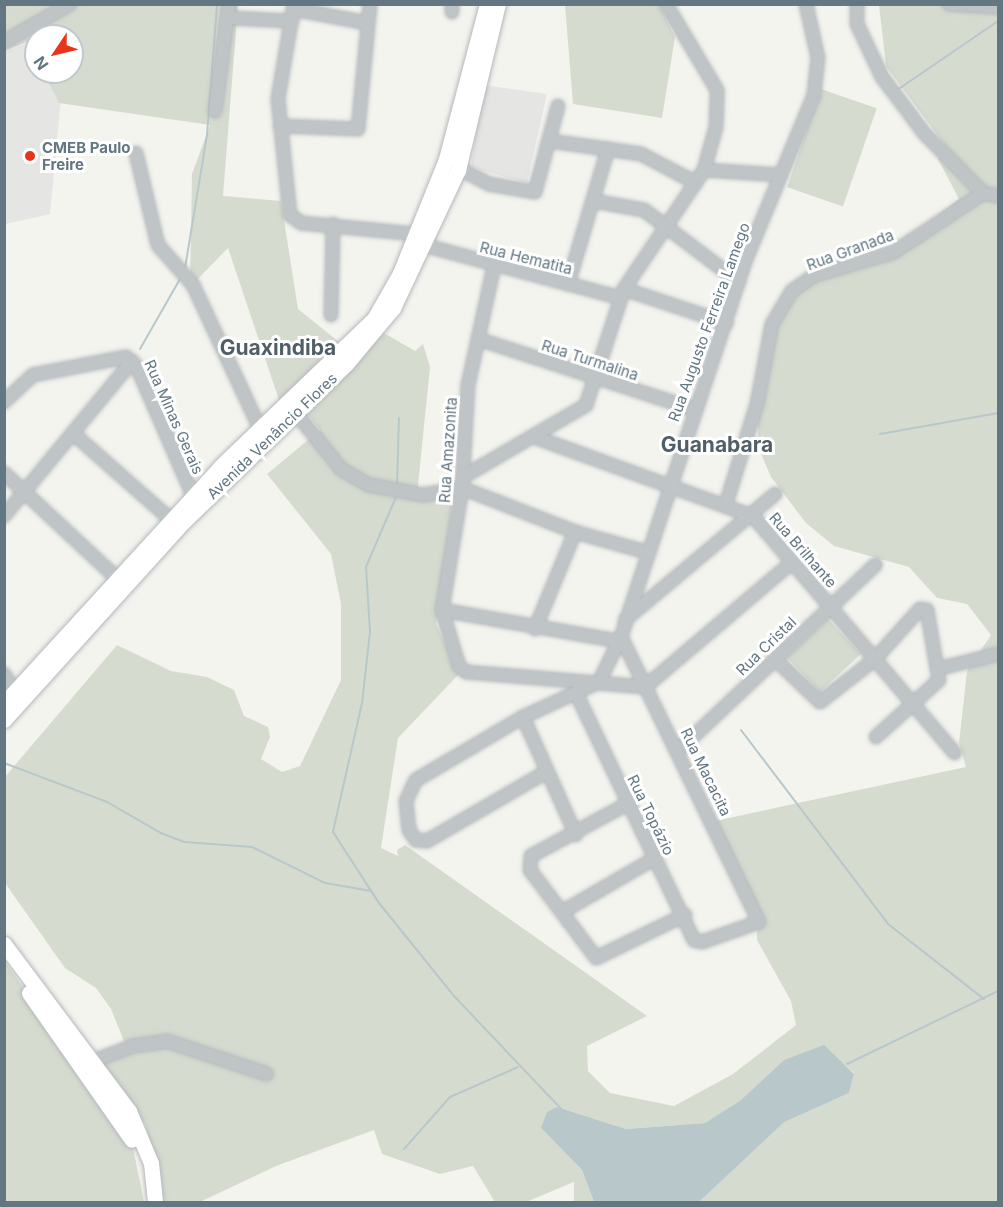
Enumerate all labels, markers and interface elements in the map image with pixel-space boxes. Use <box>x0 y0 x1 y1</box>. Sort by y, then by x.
north arrow <box>24 24 84 84</box>
text: N <box>29 52 53 74</box>
place label: CMEB Paulo Freire <box>42 138 130 173</box>
marker: CMEB Paulo Freire <box>23 149 37 163</box>
street label: Rua Augusto Ferreira Lamego <box>665 220 753 424</box>
street label: Rua Granada <box>804 226 896 274</box>
street label: Rua Hematita <box>478 238 574 278</box>
district label: Guaxindiba <box>220 335 336 361</box>
street label: Rua Turmalina <box>539 336 641 384</box>
street label: Rua Minas Gerais <box>141 357 207 477</box>
street label: Avenida Venâncio Flores <box>203 369 341 503</box>
street label: Rua Amazonita <box>435 396 461 504</box>
district label: Guanabara <box>661 432 773 458</box>
street label: Rua Brilhante <box>765 509 841 591</box>
street label: Rua Cristal <box>732 613 800 679</box>
street label: Rua Macacita <box>677 725 735 819</box>
street label: Rua Topázio <box>624 772 678 858</box>

